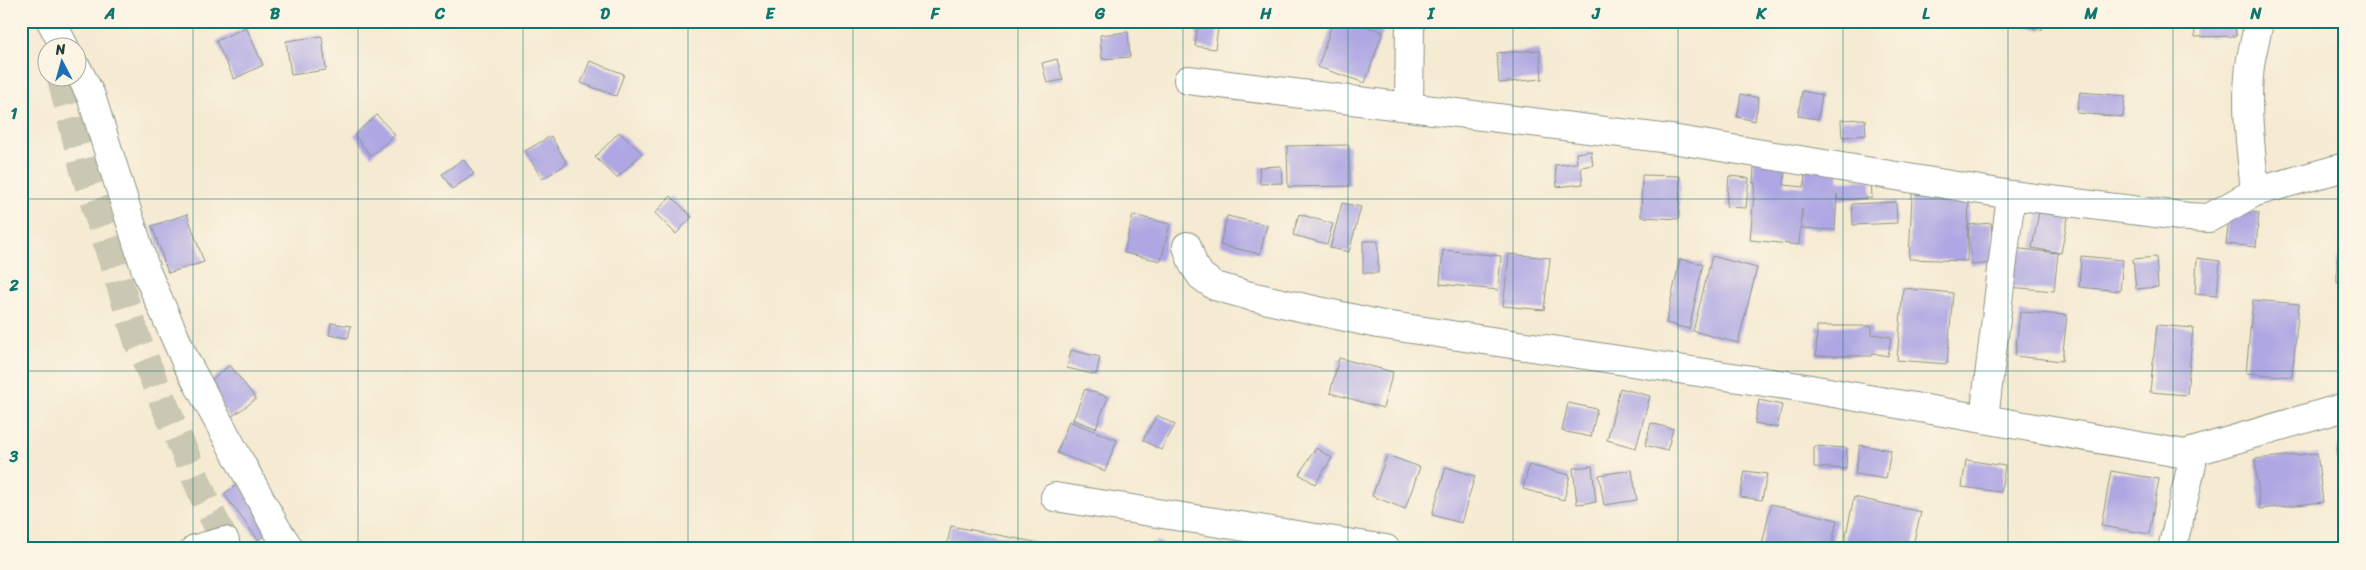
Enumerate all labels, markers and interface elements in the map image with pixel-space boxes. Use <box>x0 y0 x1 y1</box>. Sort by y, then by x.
text: A <box>104 0 115 28</box>
text: B <box>270 0 281 28</box>
text: C <box>434 0 446 28</box>
text: D <box>600 0 610 28</box>
text: E <box>766 0 776 28</box>
text: F <box>930 0 941 28</box>
text: G <box>1094 0 1106 28</box>
text: H <box>1259 0 1272 28</box>
text: I <box>1427 0 1436 28</box>
text: J <box>1591 0 1601 28</box>
text: K <box>1755 0 1767 28</box>
text: L <box>1922 0 1930 28</box>
text: M <box>2083 0 2098 28</box>
text: N <box>2249 0 2262 28</box>
text: N <box>54 37 67 63</box>
north arrow <box>38 38 88 88</box>
text: 1 <box>11 99 18 128</box>
text: 2 <box>8 271 19 300</box>
text: 3 <box>9 442 19 471</box>

